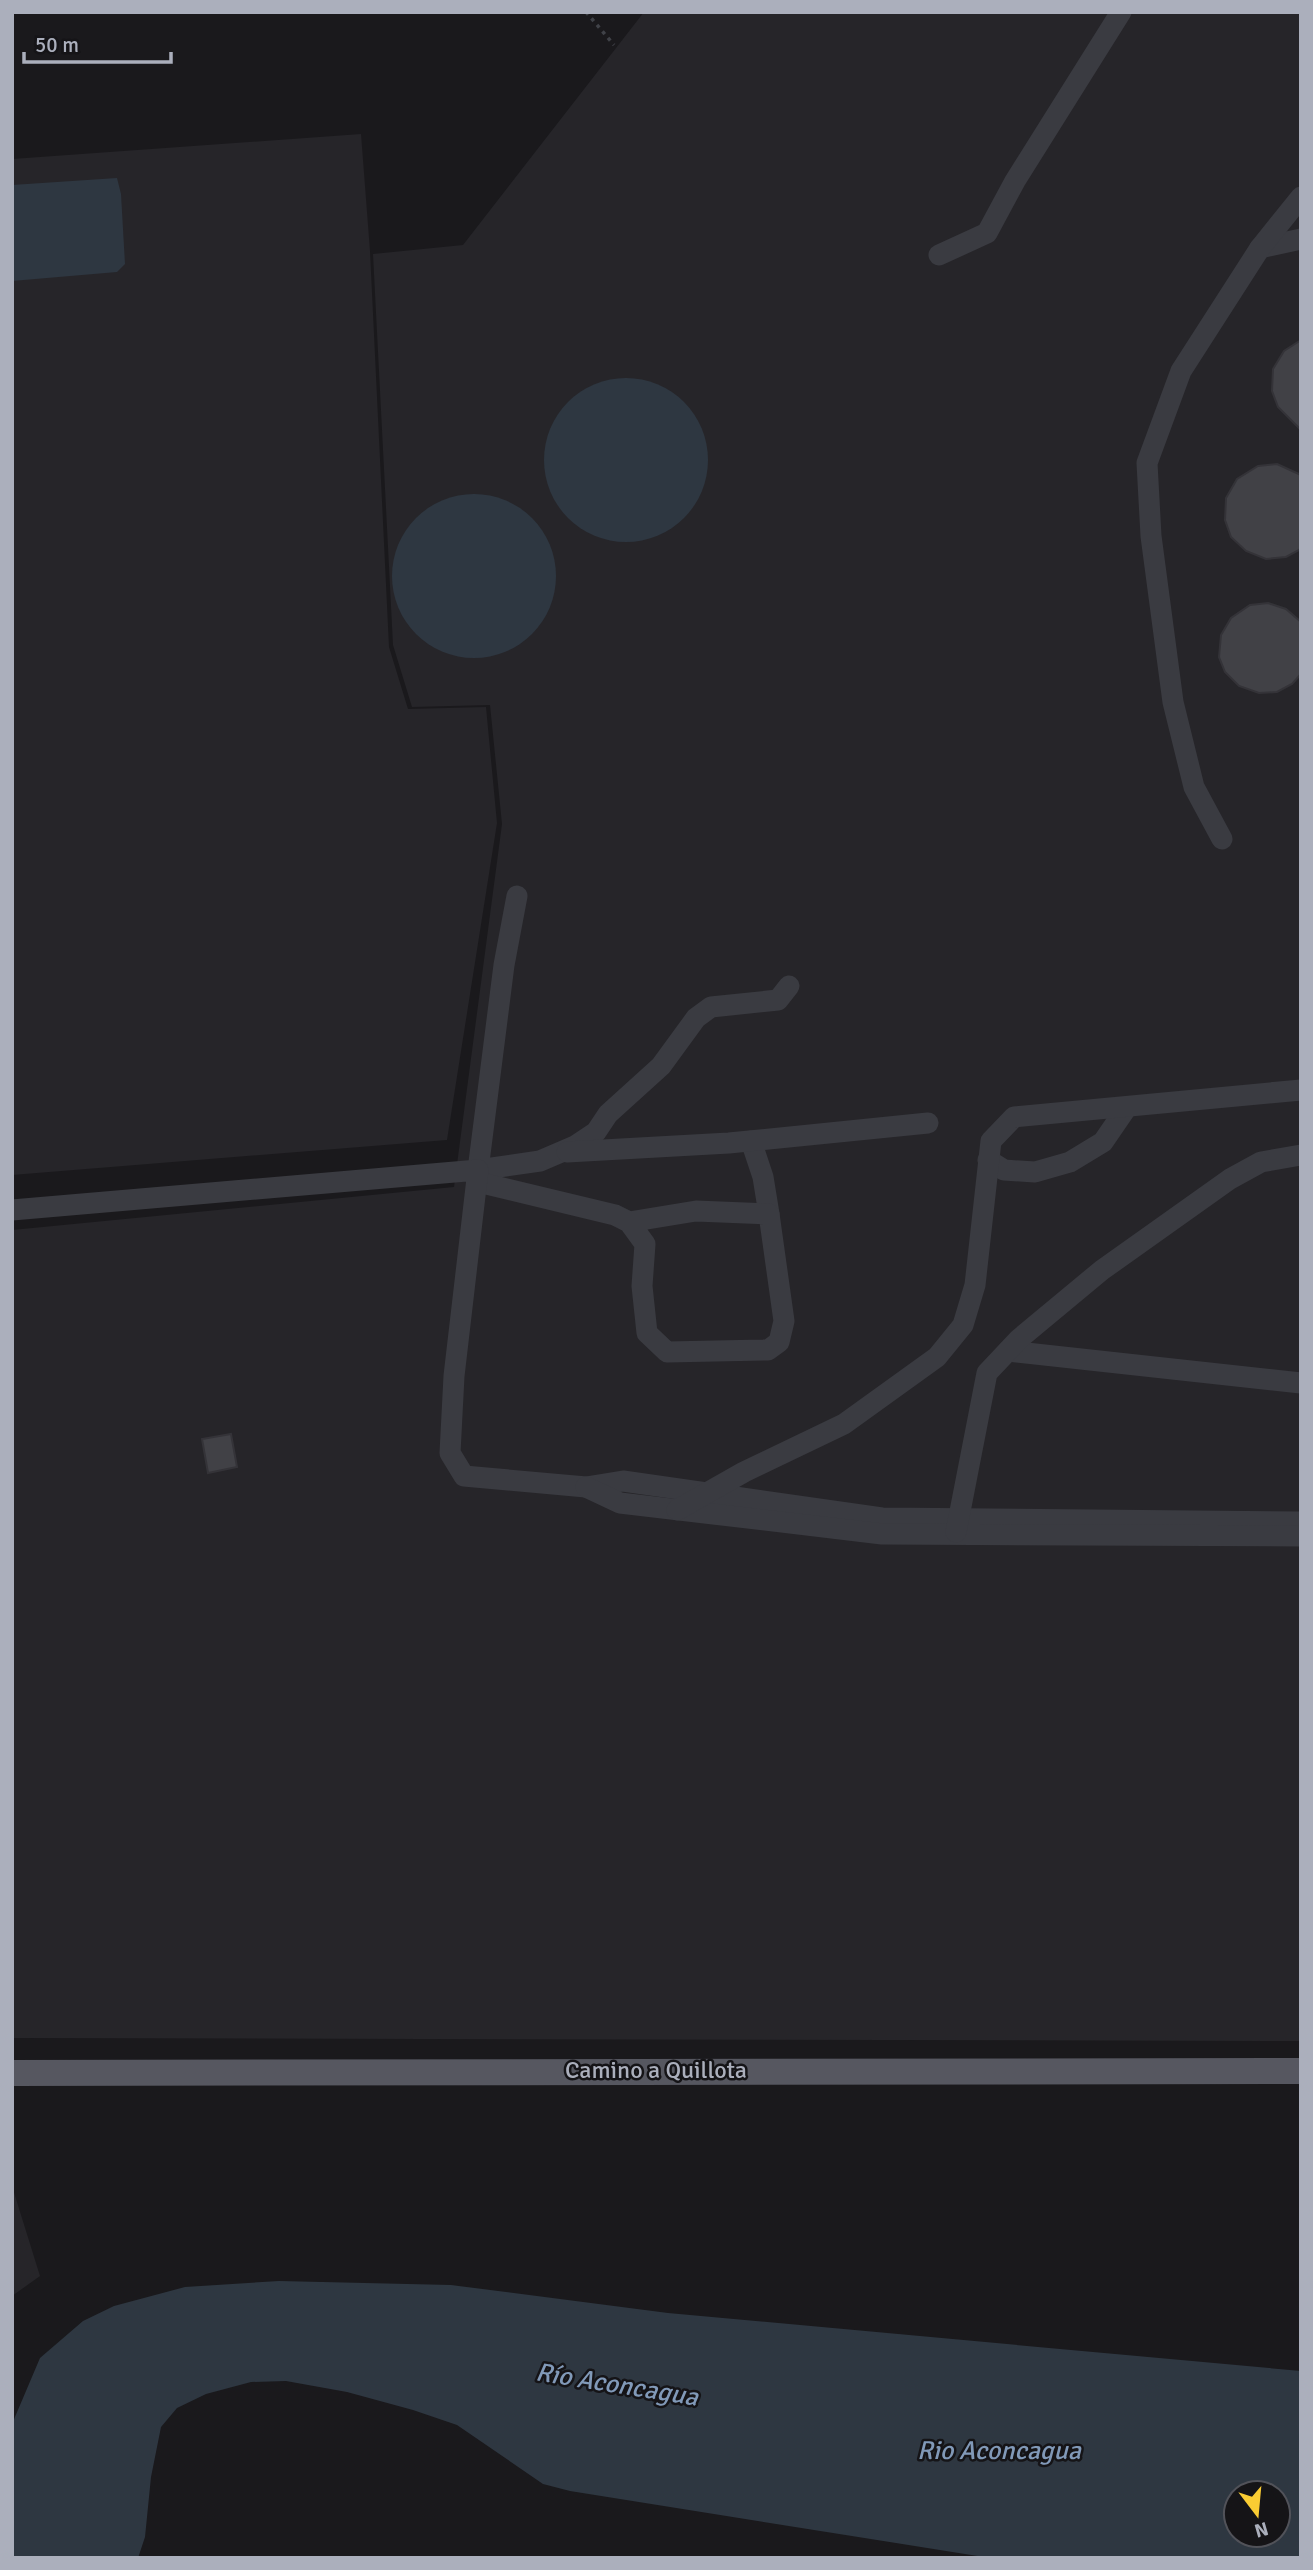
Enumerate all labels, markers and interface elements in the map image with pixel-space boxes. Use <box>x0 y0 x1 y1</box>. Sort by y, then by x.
scale bar <box>24 21 172 65</box>
text: 50 m <box>35 32 79 58</box>
street label: Camino a Quillota <box>565 2055 747 2085</box>
water label: Río Aconcagua <box>533 2356 701 2414</box>
water label: Rio Aconcagua <box>917 2435 1082 2467</box>
north arrow <box>1222 2479 1292 2549</box>
text: N <box>1252 2516 1271 2543</box>

